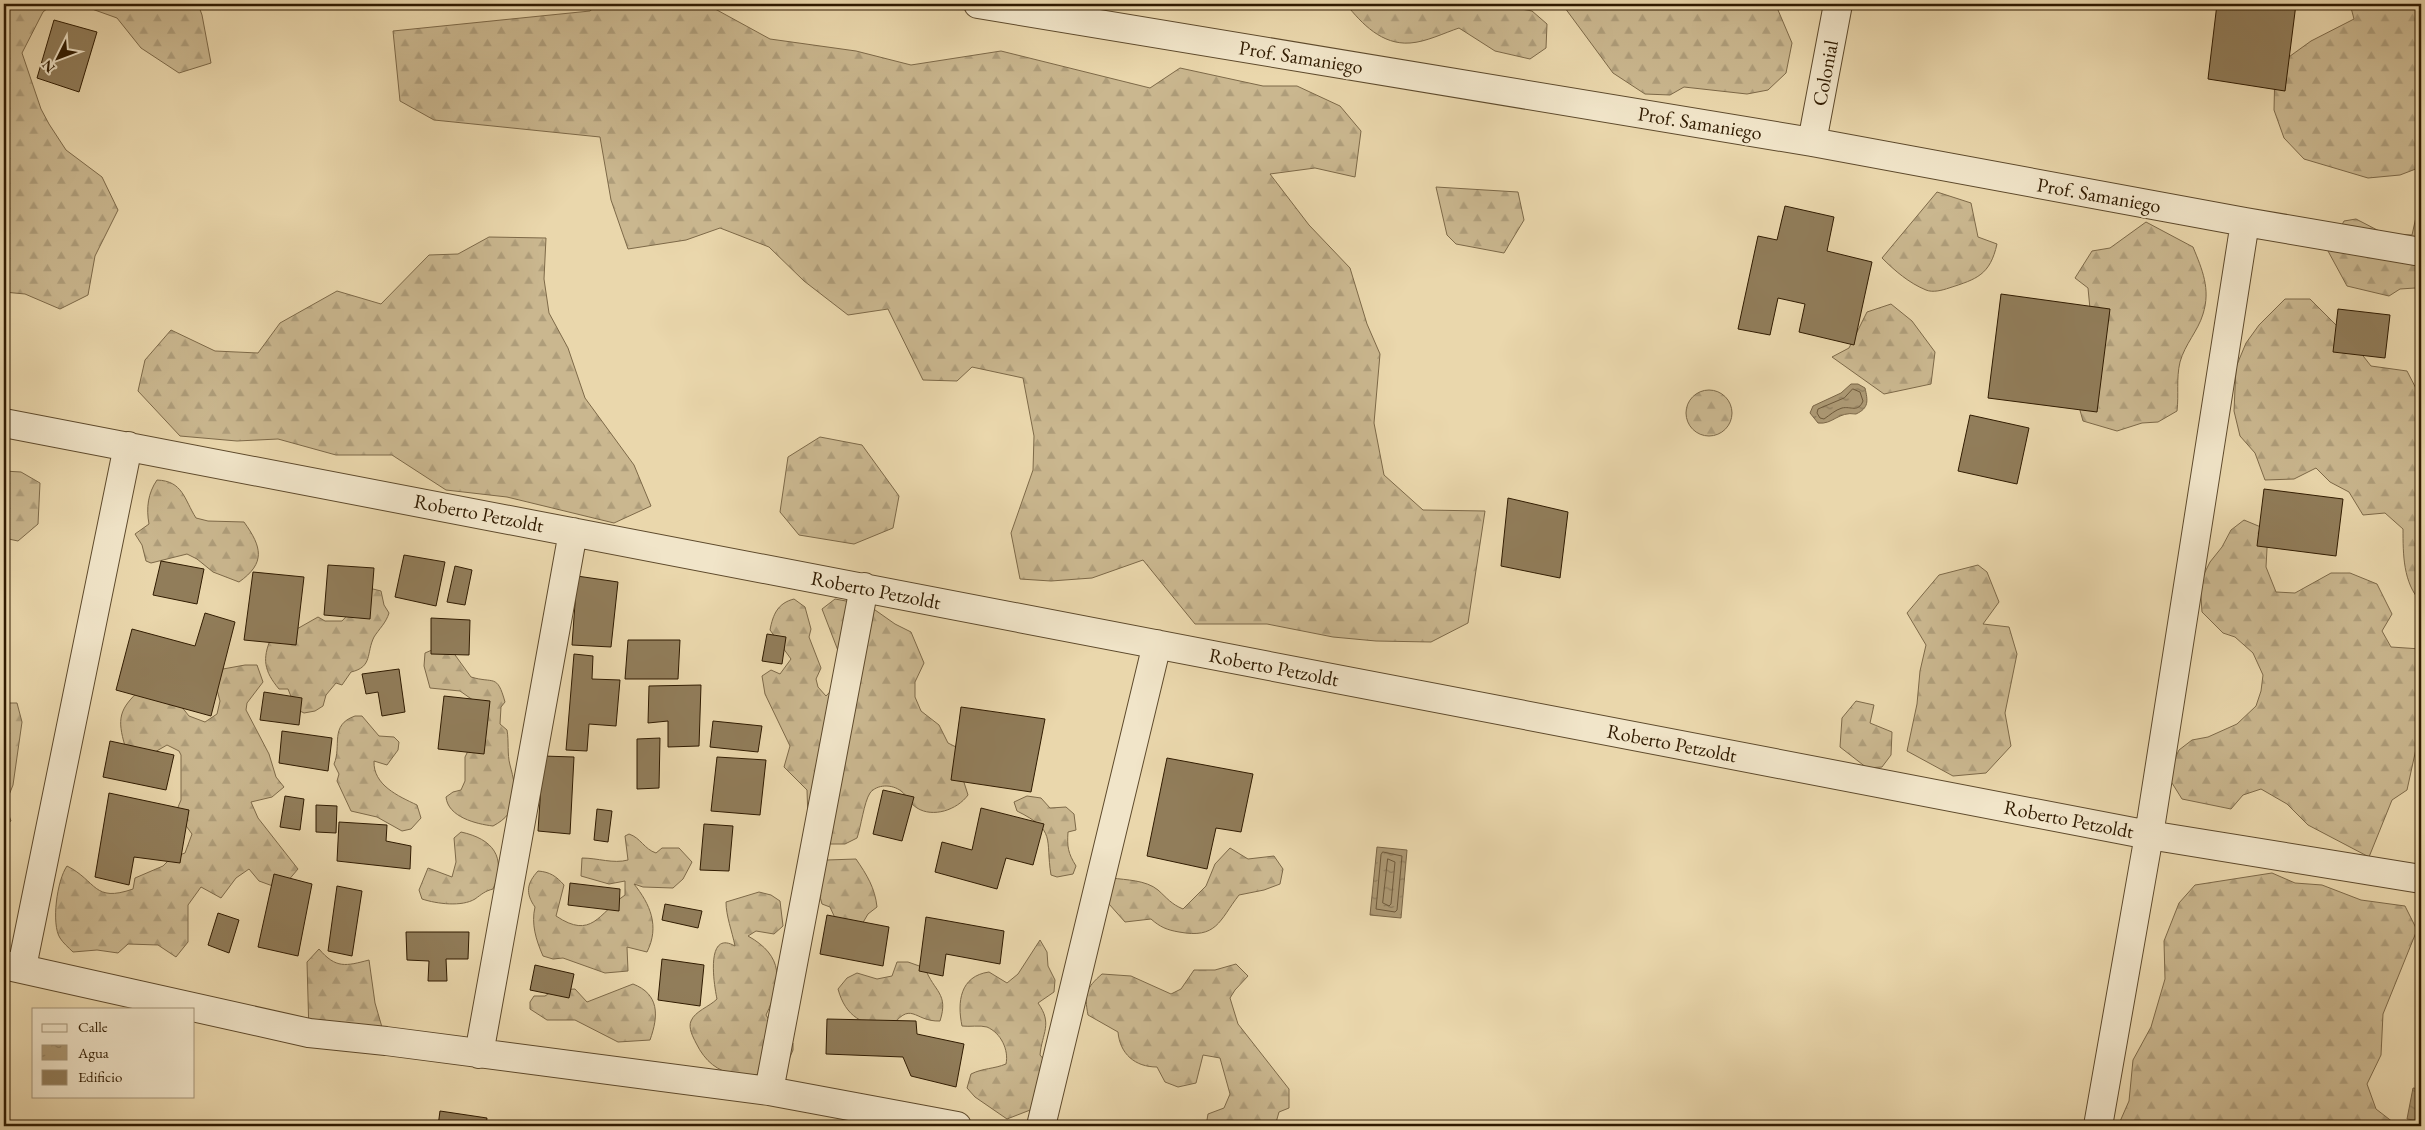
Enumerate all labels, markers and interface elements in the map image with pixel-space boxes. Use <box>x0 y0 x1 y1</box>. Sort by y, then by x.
north arrow <box>32 32 82 82</box>
street label: Prof. Samaniego <box>1237 34 1365 80</box>
street label: Colonial <box>1806 38 1844 108</box>
text: N <box>37 56 59 77</box>
street label: Prof. Samaniego <box>1636 100 1764 146</box>
street label: Prof. Samaniego <box>2035 171 2163 219</box>
street label: Roberto Petzoldt <box>412 488 547 538</box>
street label: Roberto Petzoldt <box>809 565 944 615</box>
street label: Roberto Petzoldt <box>1207 642 1342 692</box>
street label: Roberto Petzoldt <box>1605 718 1740 768</box>
street label: Roberto Petzoldt <box>2002 794 2137 844</box>
legend <box>32 1008 195 1098</box>
text: Calle <box>78 1017 108 1036</box>
text: Agua <box>77 1043 109 1062</box>
text: Edificio <box>78 1067 122 1086</box>

